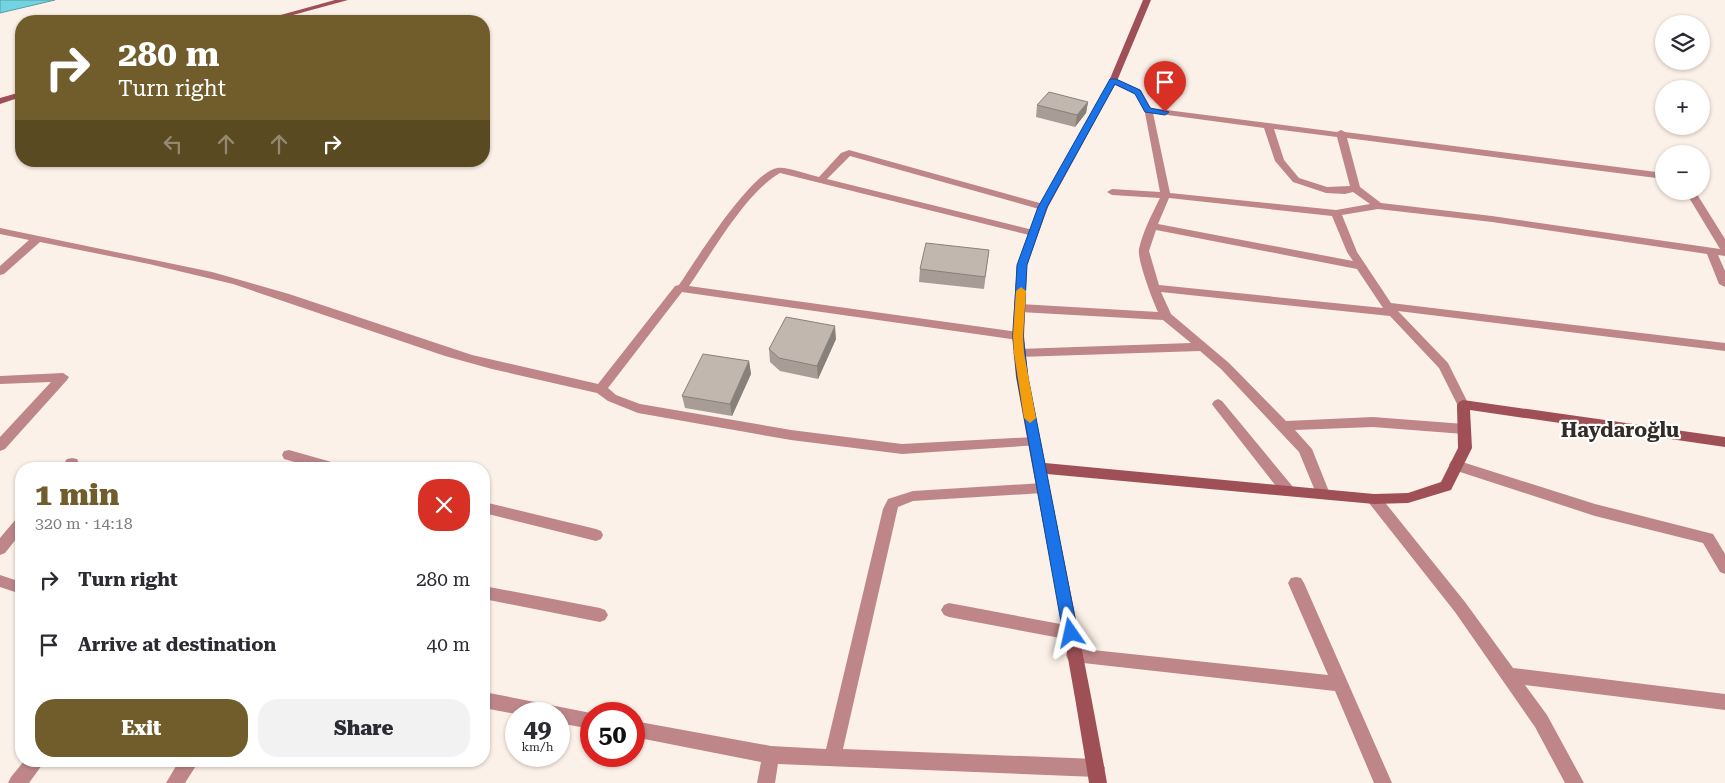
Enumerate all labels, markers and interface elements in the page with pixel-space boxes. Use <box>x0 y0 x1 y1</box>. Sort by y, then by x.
map controls <box>1655 15 1710 200</box>
button: layers <box>1655 15 1710 70</box>
text: 280 m <box>118 34 219 75</box>
icon: right <box>35 35 100 100</box>
pin <box>1144 61 1186 112</box>
icon: arrive <box>1151 68 1179 96</box>
text: Turn right <box>118 76 226 101</box>
button: + <box>1655 80 1710 135</box>
icon: left <box>159 130 187 158</box>
icon: ahead <box>212 130 240 158</box>
icon: ahead <box>265 130 293 158</box>
icon: right <box>318 130 346 158</box>
button: − <box>1655 145 1710 200</box>
district label: Haydaroğlu <box>1561 418 1679 442</box>
text: 1 min <box>35 477 119 512</box>
button: close <box>418 479 470 531</box>
text: 320 m · 14:18 <box>35 514 133 533</box>
icon: right <box>35 566 63 594</box>
text: Turn right <box>78 568 178 591</box>
text: 280 m <box>416 568 470 591</box>
position arrow <box>1044 606 1096 658</box>
icon: arrive <box>35 631 63 659</box>
text: Arrive at destination <box>78 633 276 656</box>
text: 40 m <box>427 633 470 656</box>
button: Exit <box>35 699 248 757</box>
button: Share <box>258 699 470 757</box>
speed limit sign: 50 <box>580 702 645 767</box>
text: 49 <box>523 714 552 743</box>
text: km/h <box>521 740 554 754</box>

